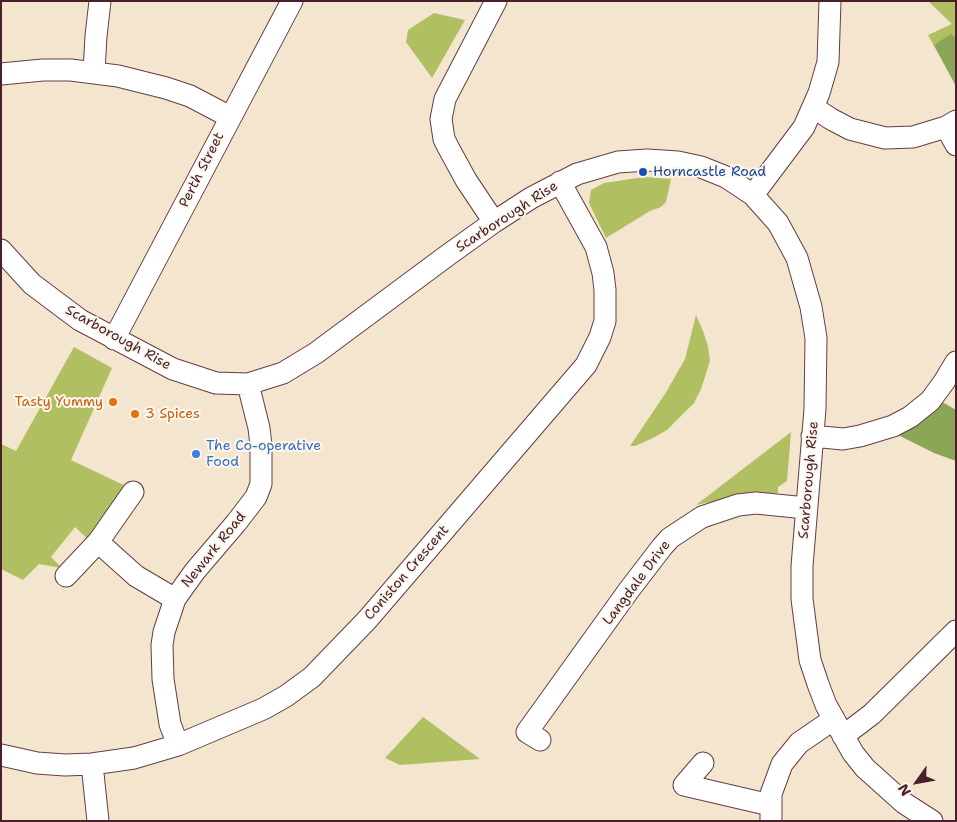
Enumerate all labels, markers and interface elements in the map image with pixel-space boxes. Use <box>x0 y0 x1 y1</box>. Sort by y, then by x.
street label: Perth Street <box>176 130 228 210</box>
place label: Horncastle Road <box>653 164 766 180</box>
marker: Horncastle Road <box>637 166 649 178</box>
street label: Scarborough Rise <box>453 178 561 256</box>
street label: Scarborough Rise <box>62 302 174 374</box>
place label: Tasty Yummy <box>15 394 103 410</box>
marker: Tasty Yummy <box>107 396 119 408</box>
place label: 3 Spices <box>145 406 200 422</box>
marker: 3 Spices <box>129 408 141 420</box>
street label: Scarborough Rise <box>795 420 823 540</box>
place label: The Co-operative Food <box>206 438 321 471</box>
marker: The Co-operative Food <box>190 448 202 460</box>
street label: Newark Road <box>178 509 250 591</box>
street label: Coniston Crescent <box>361 522 453 624</box>
street label: Langdale Drive <box>600 537 674 629</box>
north arrow <box>892 757 942 807</box>
text: N <box>894 780 915 799</box>

